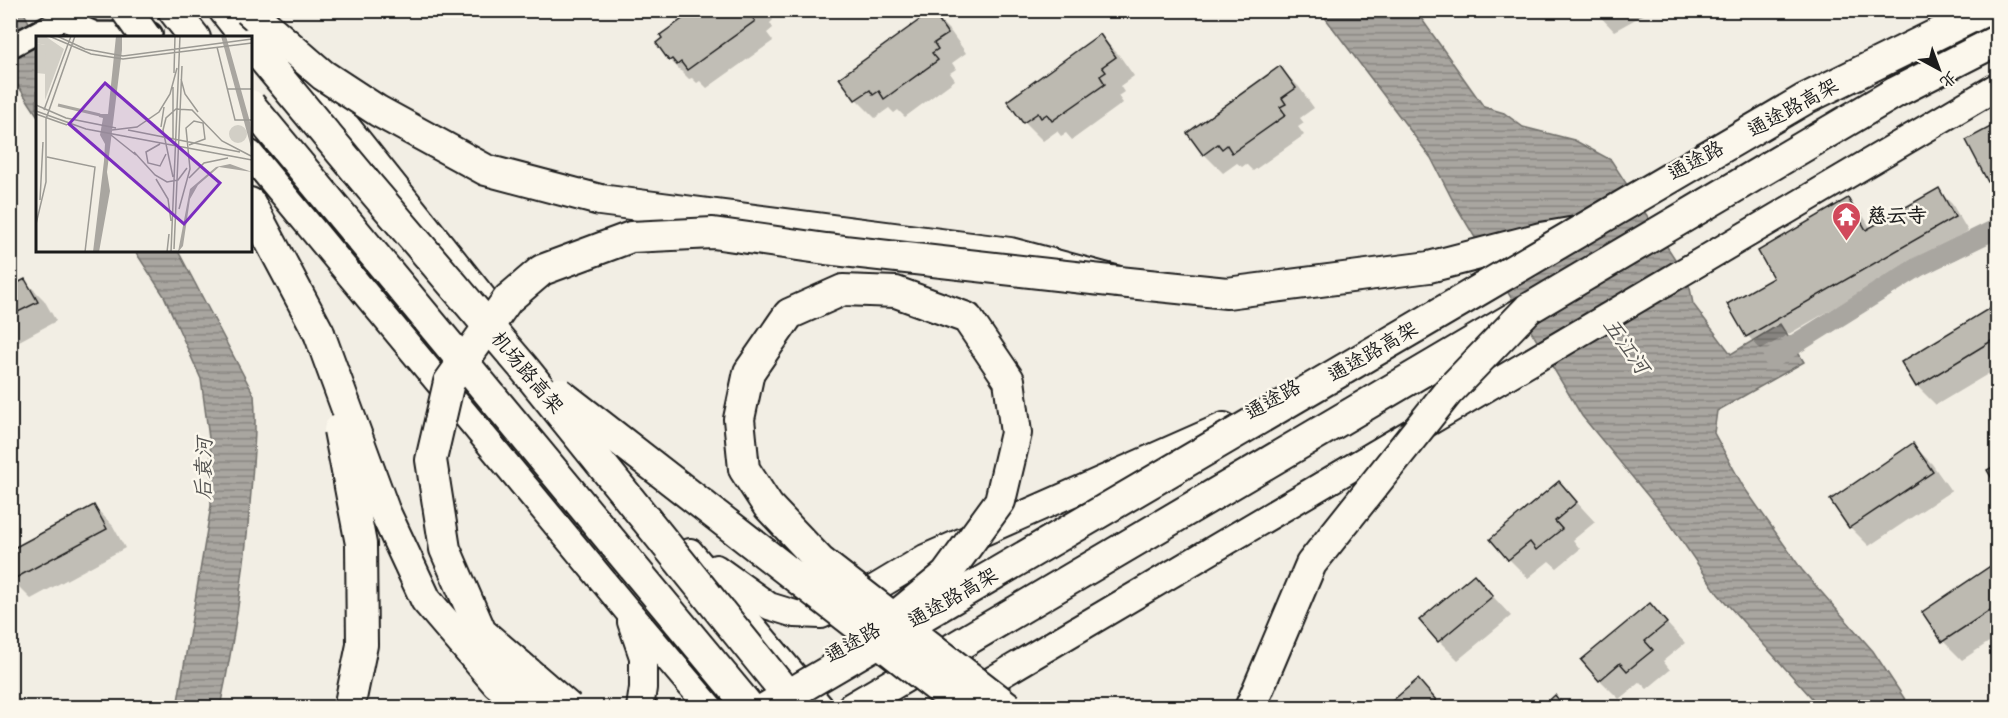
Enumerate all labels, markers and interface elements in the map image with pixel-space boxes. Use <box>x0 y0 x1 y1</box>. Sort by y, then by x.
inset map <box>36 36 252 252</box>
north arrow <box>1909 39 1969 99</box>
text: 北 <box>1935 66 1961 93</box>
street label: 通途路高架 <box>1742 72 1844 144</box>
street label: 通途路 <box>1663 134 1730 188</box>
temple icon: 慈云寺 <box>1830 200 1862 242</box>
place label: 慈云寺 <box>1867 202 1927 230</box>
water label: 五江河 <box>1596 312 1658 383</box>
street label: 通途路高架 <box>1323 315 1423 389</box>
street label: 机场路高架 <box>484 326 570 420</box>
street label: 通途路 <box>1240 372 1307 427</box>
water label: 后袁河 <box>189 434 219 501</box>
street label: 通途路高架 <box>903 561 1003 635</box>
street label: 通途路 <box>820 615 887 670</box>

